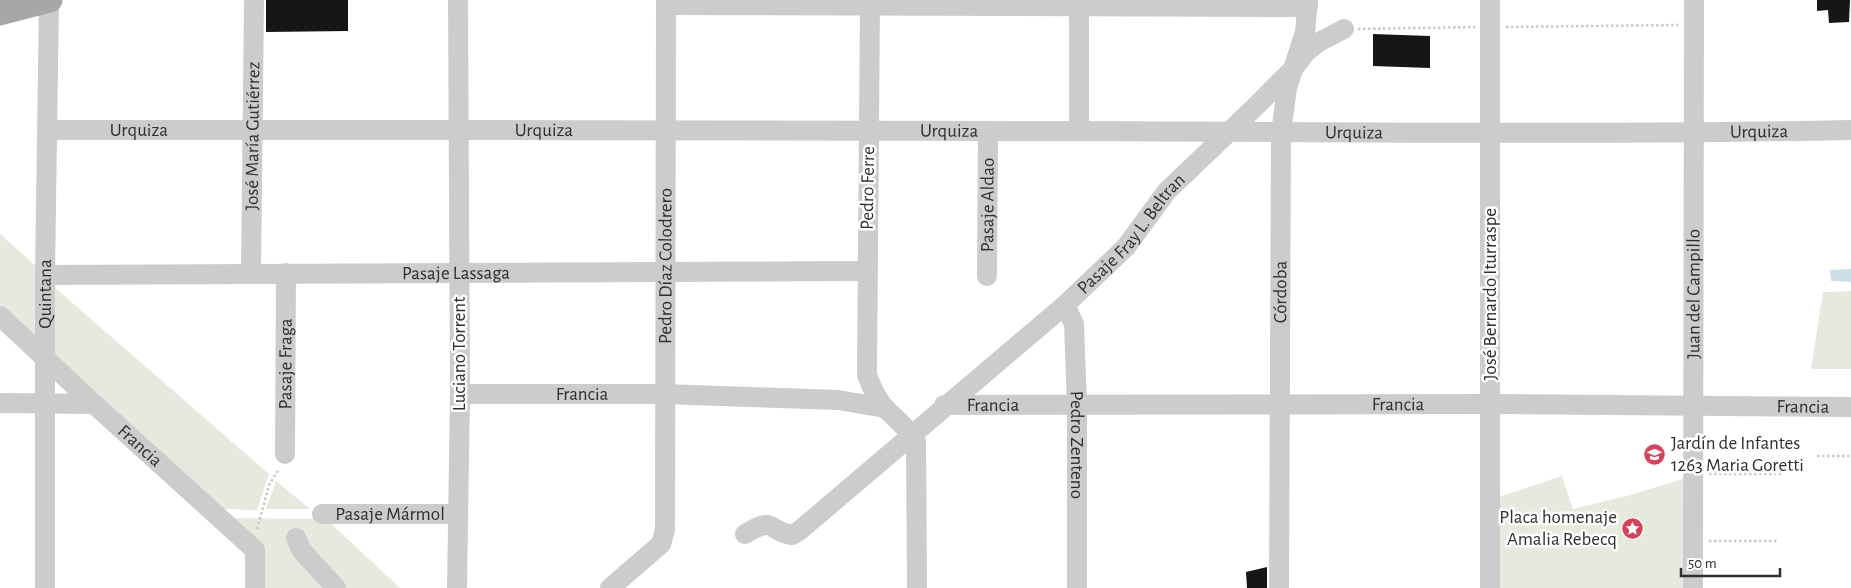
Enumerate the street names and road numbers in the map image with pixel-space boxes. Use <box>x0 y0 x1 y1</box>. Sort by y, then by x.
street label: José María Gutiérrez <box>242 61 263 211</box>
street label: Urquiza <box>110 121 168 140</box>
street label: Urquiza <box>515 121 573 140</box>
street label: Urquiza <box>920 121 978 140</box>
street label: Urquiza <box>1730 122 1788 141</box>
street label: Urquiza <box>1325 123 1383 142</box>
street label: Pedro Ferre <box>858 146 878 230</box>
street label: Pasaje Aldao <box>978 158 997 252</box>
street label: Pasaje Fray L. Beltran <box>1074 170 1189 298</box>
street label: Pedro Díaz Colodrero <box>656 188 675 344</box>
street label: José Bernardo Iturraspe <box>1481 208 1500 380</box>
street label: Juan del Campillo <box>1684 229 1703 359</box>
street label: Quintana <box>35 259 55 329</box>
street label: Córdoba <box>1271 260 1290 323</box>
street label: Pasaje Lassaga <box>402 263 510 283</box>
street label: Luciano Torrent <box>450 297 469 411</box>
street label: Pasaje Fraga <box>276 318 295 410</box>
street label: Francia <box>556 385 609 404</box>
street label: Pedro Zenteno <box>1067 391 1087 499</box>
street label: Francia <box>967 395 1020 414</box>
street label: Francia <box>1372 395 1425 414</box>
street label: Francia <box>1777 397 1830 416</box>
street label: Francia <box>114 421 166 471</box>
street label: Pasaje Mármol <box>335 505 445 524</box>

